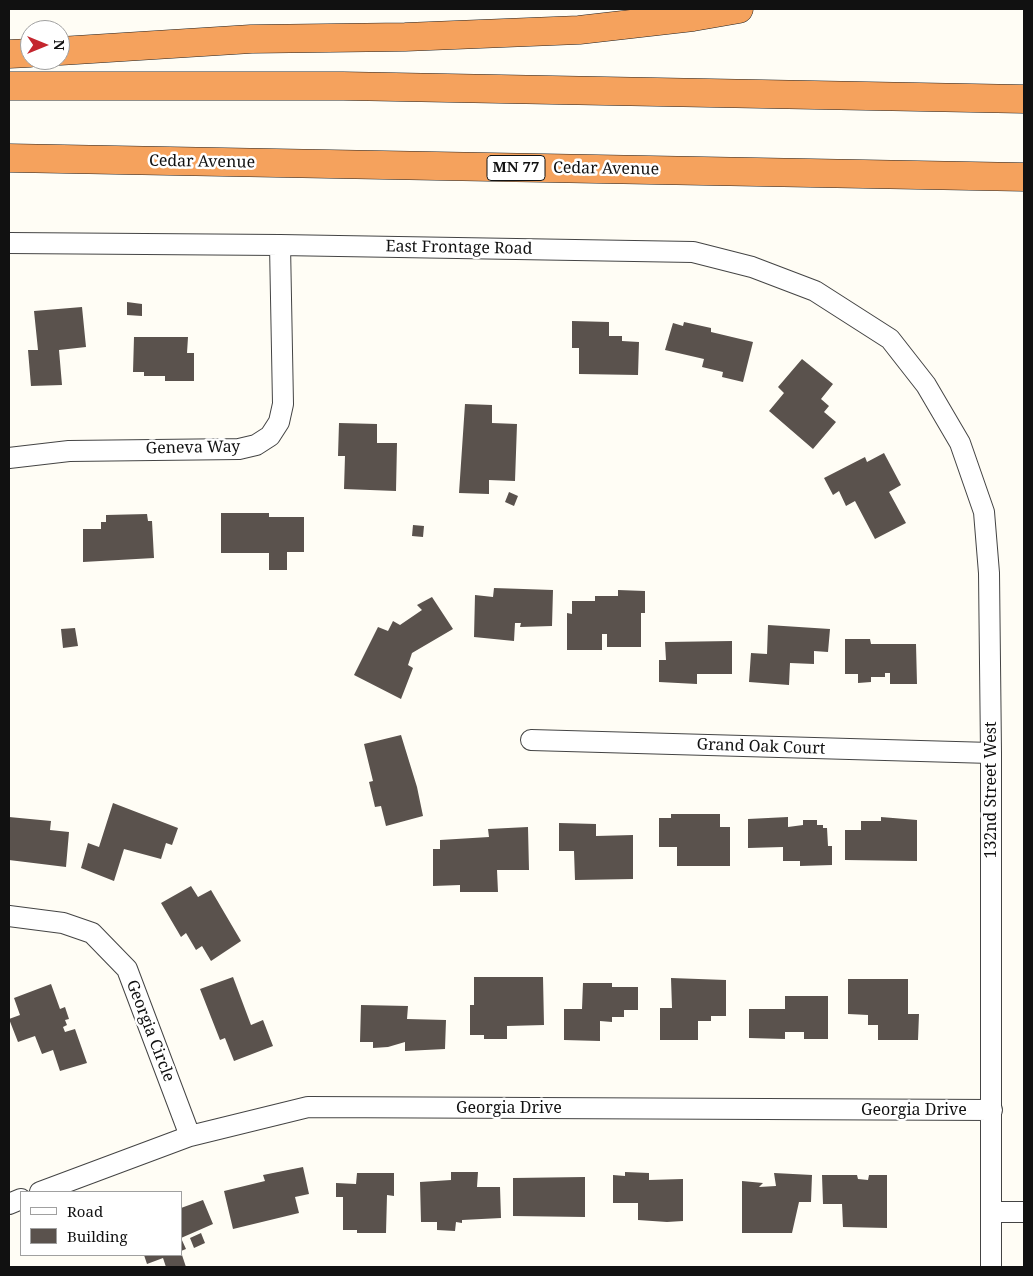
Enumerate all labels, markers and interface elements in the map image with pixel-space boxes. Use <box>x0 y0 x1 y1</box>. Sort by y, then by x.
north arrow <box>20 20 70 70</box>
text: N <box>50 39 69 51</box>
street label: Cedar Avenue <box>149 151 255 173</box>
road number: MN 77 <box>487 156 545 180</box>
street label: Cedar Avenue <box>553 158 659 180</box>
street label: East Frontage Road <box>385 237 533 259</box>
street label: Geneva Way <box>146 438 240 458</box>
street label: 132nd Street West <box>981 721 1001 859</box>
street label: Grand Oak Court <box>696 735 826 759</box>
street label: Georgia Circle <box>122 977 178 1085</box>
street label: Georgia Drive <box>456 1098 562 1118</box>
street label: Georgia Drive <box>861 1100 967 1120</box>
legend <box>20 1191 182 1256</box>
text: Road <box>67 1201 103 1221</box>
text: Building <box>67 1226 128 1246</box>

